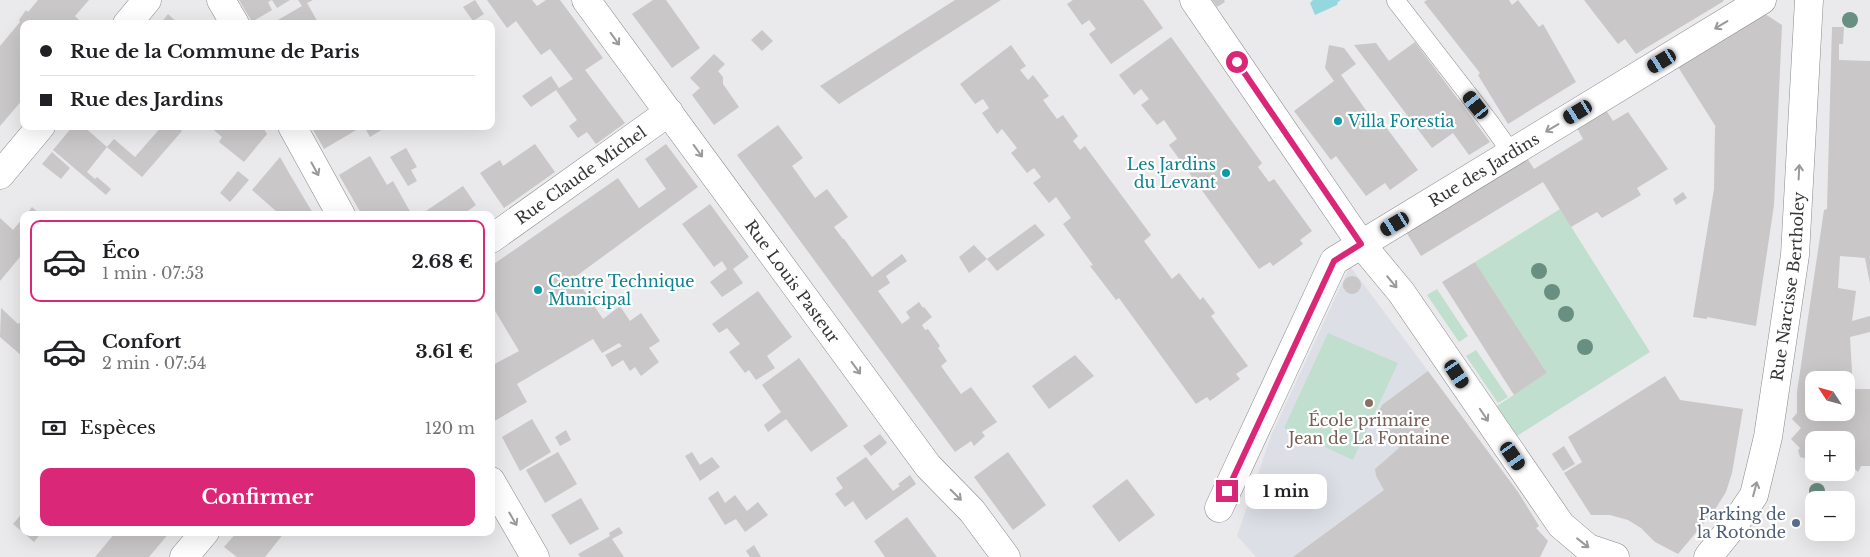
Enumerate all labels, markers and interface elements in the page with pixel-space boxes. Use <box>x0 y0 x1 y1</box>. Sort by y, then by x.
one-way arrow <box>1714 21 1728 31</box>
one-way arrow <box>610 32 620 46</box>
text: Rue de la Commune de Paris <box>70 40 360 63</box>
car <box>1645 47 1678 75</box>
route start <box>1226 51 1248 73</box>
text: Rue des Jardins <box>70 88 223 111</box>
car <box>1460 89 1491 121</box>
car <box>1561 98 1594 126</box>
place label: Villa Forestia <box>1347 111 1454 131</box>
marker: Villa Forestia <box>1332 115 1344 127</box>
street label: Rue Claude Michel <box>511 122 650 229</box>
one-way arrow <box>1545 123 1559 133</box>
street label: Rue des Jardins <box>1425 128 1543 211</box>
one-way arrow <box>693 144 703 158</box>
place label: Les Jardins du Levant <box>1127 154 1216 192</box>
one-way arrow <box>311 161 321 176</box>
one-way arrow <box>1795 165 1804 181</box>
marker: Les Jardins du Levant <box>1220 167 1232 179</box>
street label: Rue Narcisse Bertholey <box>1766 190 1809 382</box>
car <box>1378 210 1411 238</box>
street label: Rue Louis Pasteur <box>741 216 845 347</box>
icon: car <box>42 239 87 284</box>
text: Éco <box>102 240 140 263</box>
text: 2.68 € <box>412 250 473 273</box>
text: 1 min · 07:53 <box>102 263 204 283</box>
place label: Centre Technique Municipal <box>548 271 695 309</box>
one-way arrow <box>1386 275 1397 288</box>
marker: Centre Technique Municipal <box>532 284 544 296</box>
icon: car <box>42 329 87 374</box>
text: Confort <box>102 330 181 353</box>
text: 3.61 € <box>416 340 473 363</box>
text: 2 min · 07:54 <box>102 353 206 373</box>
car <box>1442 357 1471 391</box>
one-way arrow <box>850 361 861 374</box>
north arrow <box>1805 371 1855 421</box>
map controls <box>1805 371 1855 541</box>
marker: École primaire Jean de La Fontaine <box>1363 397 1375 409</box>
one-way arrow <box>1479 408 1489 422</box>
place label: École primaire Jean de La Fontaine <box>1286 410 1450 448</box>
icon: cash <box>40 414 68 442</box>
text: Espèces <box>80 416 156 439</box>
text: 120 m <box>425 418 475 438</box>
button: + <box>1805 431 1855 481</box>
car <box>1498 439 1527 473</box>
button: Confirmer <box>40 468 475 526</box>
callout: 1 min <box>1244 474 1327 508</box>
route end <box>1216 480 1238 502</box>
text: 1 min <box>1263 481 1309 501</box>
one-way arrow <box>1751 481 1761 497</box>
one-way arrow <box>950 489 962 501</box>
button: − <box>1805 491 1855 541</box>
place label: Parking de la Rotonde <box>1697 504 1786 542</box>
one-way arrow <box>509 512 519 526</box>
marker: Parking de la Rotonde <box>1790 517 1802 529</box>
one-way arrow <box>1576 538 1589 549</box>

